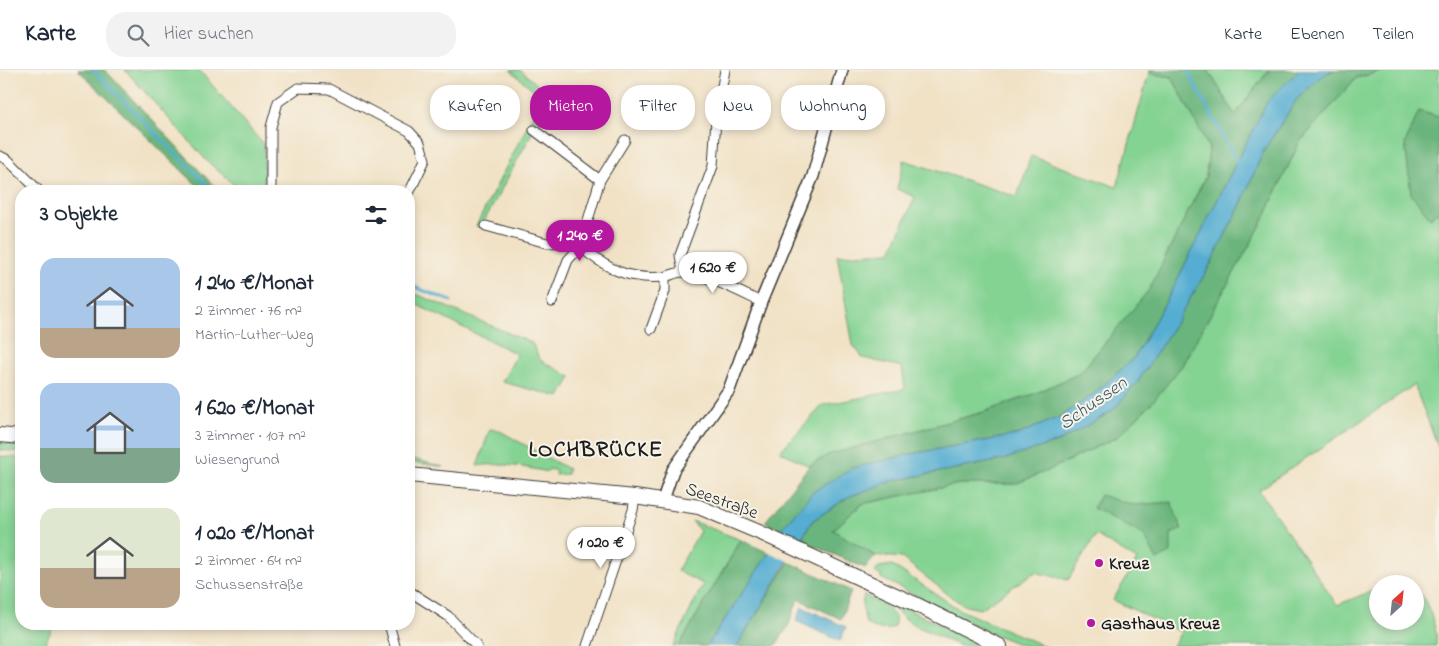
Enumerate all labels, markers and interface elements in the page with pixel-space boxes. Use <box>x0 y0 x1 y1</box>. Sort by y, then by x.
search box <box>106 12 456 57</box>
text: Karte <box>25 17 76 52</box>
icon: search <box>124 21 152 49</box>
text: Hier suchen <box>164 21 253 48</box>
text: Karte <box>1224 22 1262 48</box>
text: Ebenen <box>1290 22 1344 48</box>
text: Teilen <box>1372 22 1414 48</box>
chip: Kaufen <box>430 85 520 130</box>
chip: Mieten <box>530 85 611 130</box>
chip: Filter <box>621 85 695 130</box>
chip: Neu <box>705 85 771 130</box>
chip: Wohnung <box>781 85 885 130</box>
text: 3 Objekte <box>40 200 118 230</box>
icon: filters <box>362 201 390 229</box>
pin: 1 240 € <box>534 220 626 262</box>
text: 1 240 € <box>557 224 603 248</box>
pin: 1 620 € <box>667 252 759 294</box>
text: 1 620 € <box>690 256 736 280</box>
text: 1 240 €/Monat <box>195 269 314 299</box>
icon: home <box>80 278 140 338</box>
text: 2 Zimmer · 76 m² <box>195 299 302 323</box>
text: Martin-Luther-Weg <box>195 323 313 347</box>
water label: Schussen <box>1054 370 1134 437</box>
text: 1 620 €/Monat <box>195 394 315 424</box>
icon: home <box>80 403 140 463</box>
text: 3 Zimmer · 107 m² <box>195 424 306 448</box>
district label: LOCHBRÜCKE <box>529 435 663 467</box>
text: Wiesengrund <box>195 448 280 472</box>
street label: Seestraße <box>681 477 762 527</box>
text: 1 020 €/Monat <box>195 519 314 549</box>
pin: 1 020 € <box>555 526 647 569</box>
icon: home <box>80 528 140 588</box>
text: 1 020 € <box>578 531 624 555</box>
text: 2 Zimmer · 64 m² <box>195 549 302 573</box>
place label: Kreuz <box>1109 552 1150 578</box>
marker: Kreuz <box>1093 557 1105 569</box>
text: Schussenstraße <box>195 573 303 597</box>
north arrow <box>1369 575 1424 630</box>
map controls <box>1369 575 1424 630</box>
place label: Gasthaus Kreuz <box>1101 612 1220 638</box>
marker: Gasthaus Kreuz <box>1085 617 1097 629</box>

